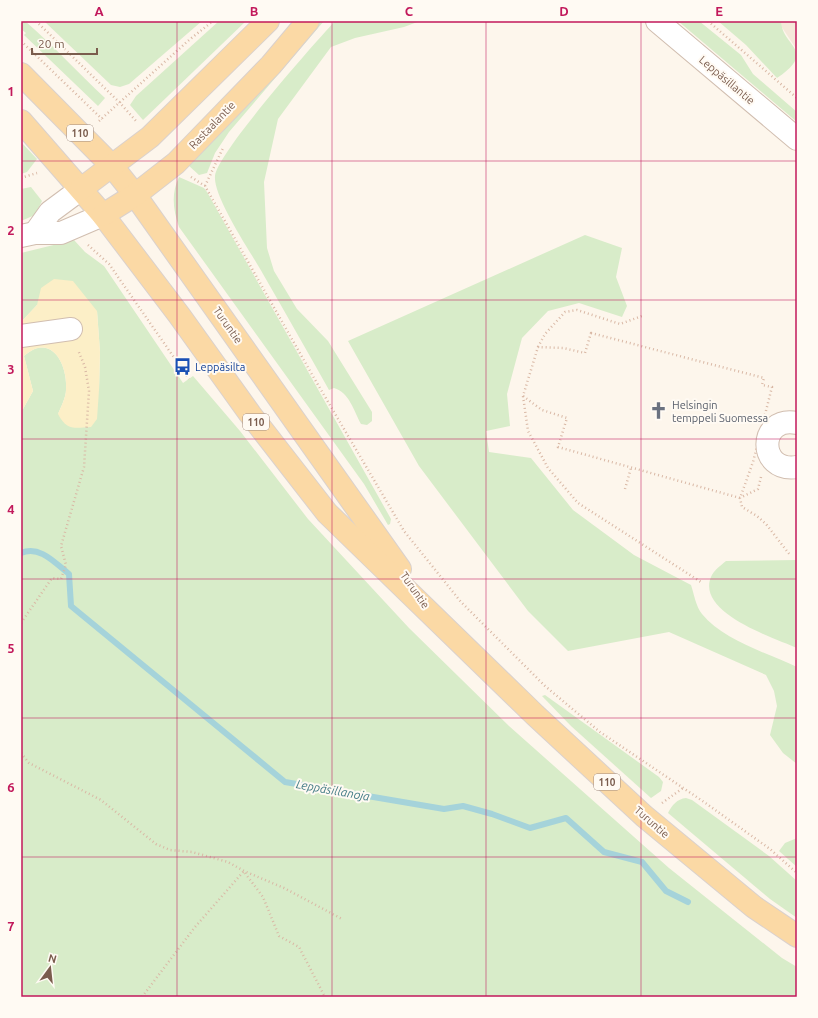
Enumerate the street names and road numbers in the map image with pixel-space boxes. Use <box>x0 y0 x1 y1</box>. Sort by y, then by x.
street label: Leppäsillantie <box>697 53 757 107</box>
street label: Rastaalantie <box>187 99 237 151</box>
road number: 110 <box>67 125 93 141</box>
street label: Turuntie <box>211 304 245 346</box>
road number: 110 <box>243 414 269 430</box>
street label: Turuntie <box>398 569 432 611</box>
road number: 110 <box>594 774 620 790</box>
street label: Turuntie <box>632 804 672 840</box>

